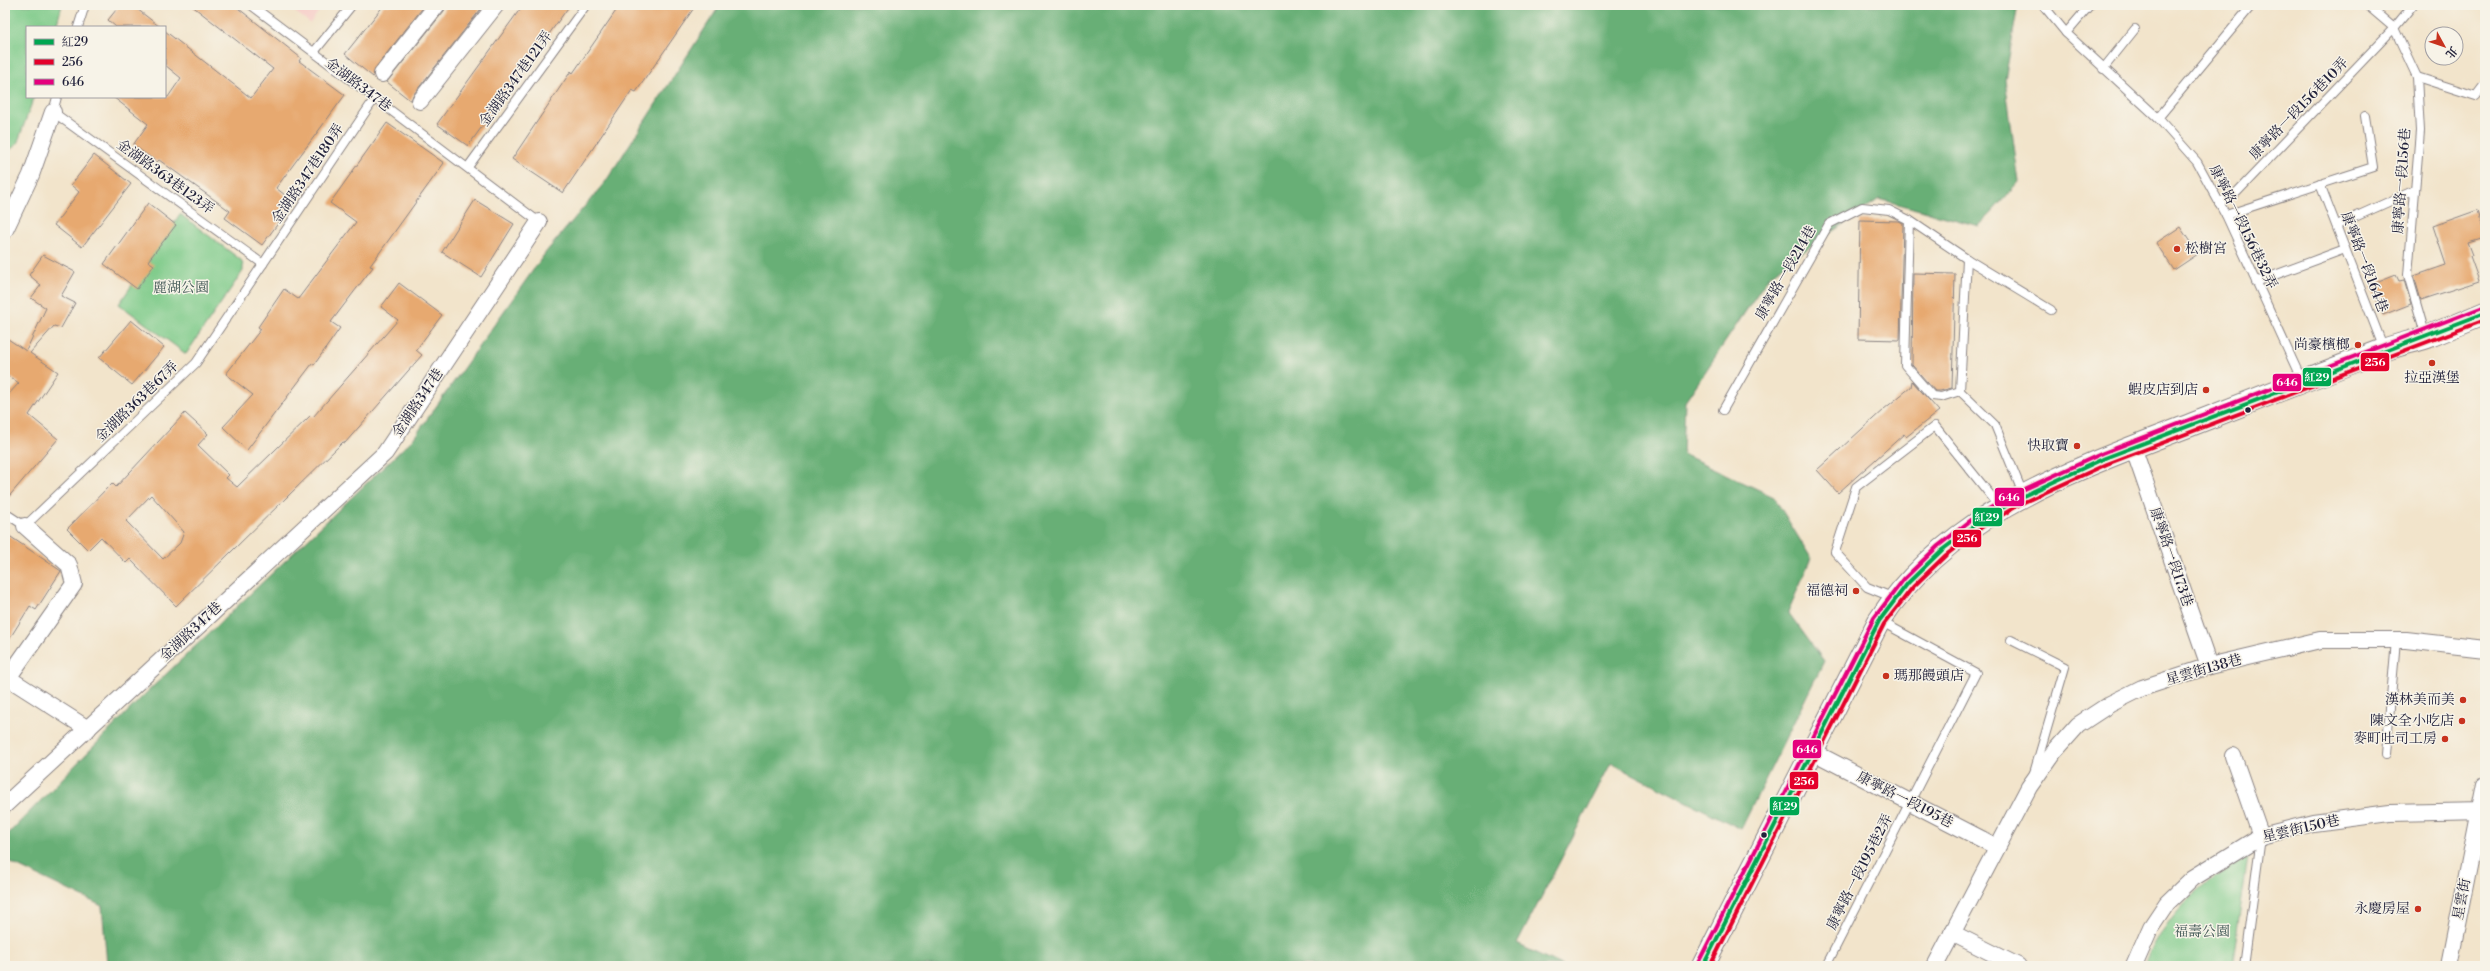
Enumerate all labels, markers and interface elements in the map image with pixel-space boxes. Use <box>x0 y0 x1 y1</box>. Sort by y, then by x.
legend <box>26 26 166 98</box>
north arrow <box>2424 26 2464 66</box>
street label: 金湖路347巷121弄 <box>475 28 557 130</box>
text: 紅29 <box>62 35 88 50</box>
text: 北 <box>2442 43 2460 60</box>
street label: 金湖路347巷 <box>321 54 395 116</box>
street label: 康寧路一段156巷10弄 <box>2246 54 2352 164</box>
text: 256 <box>62 55 83 70</box>
text: 646 <box>62 75 84 90</box>
street label: 金湖路347巷180弄 <box>268 121 348 227</box>
street label: 康寧路一段156巷 <box>2389 127 2415 235</box>
street label: 金湖路363巷123弄 <box>113 136 217 218</box>
street label: 康寧路一段156巷32弄 <box>2205 162 2281 292</box>
street label: 康寧路一段164巷 <box>2336 209 2392 315</box>
street label: 康寧路一段214巷 <box>1752 223 1820 323</box>
place label: 松樹宮 <box>2185 240 2227 258</box>
marker: 松樹宮 <box>2172 244 2182 254</box>
park label: 麗湖公園 <box>153 279 209 297</box>
place label: 尚豪檳榔 <box>2294 336 2350 354</box>
marker: 尚豪檳榔 <box>2353 340 2363 350</box>
line badge: 256 <box>2360 352 2390 372</box>
text: 256 <box>2365 356 2385 370</box>
street label: 金湖路363巷67弄 <box>92 358 182 446</box>
marker: 拉亞漢堡 <box>2427 358 2437 368</box>
street label: 金湖路347巷 <box>389 365 447 441</box>
line badge: 紅29 <box>2302 367 2332 387</box>
place label: 拉亞漢堡 <box>2404 369 2460 387</box>
text: 紅29 <box>2305 371 2329 385</box>
line badge: 646 <box>2272 373 2302 392</box>
text: 646 <box>2276 376 2298 390</box>
place label: 蝦皮店到店 <box>2128 381 2198 399</box>
marker: 蝦皮店到店 <box>2201 385 2211 395</box>
unlabelled marker <box>2243 405 2253 415</box>
place label: 快取寶 <box>2027 437 2069 455</box>
marker: 快取寶 <box>2072 441 2082 451</box>
line badge: 646 <box>1994 487 2025 507</box>
text: 646 <box>1998 491 2020 505</box>
street label: 康寧路一段173巷 <box>2146 505 2196 609</box>
line badge: 紅29 <box>1972 507 2003 527</box>
text: 紅29 <box>1975 511 1999 525</box>
line badge: 256 <box>1952 529 1982 548</box>
text: 256 <box>1957 532 1977 546</box>
place label: 福德祠 <box>1806 582 1848 600</box>
marker: 福德祠 <box>1851 586 1861 596</box>
street label: 金湖路347巷 <box>156 599 226 665</box>
street label: 星雲街138巷 <box>2164 651 2244 689</box>
place label: 瑪那饅頭店 <box>1894 667 1964 685</box>
marker: 瑪那饅頭店 <box>1881 671 1891 681</box>
place label: 漢林美而美 <box>2385 691 2455 709</box>
marker: 漢林美而美 <box>2458 695 2468 705</box>
place label: 陳文全小吃店 <box>2370 712 2454 730</box>
marker: 陳文全小吃店 <box>2457 716 2467 726</box>
place label: 麥町吐司工房 <box>2353 730 2437 748</box>
marker: 麥町吐司工房 <box>2440 734 2450 744</box>
line badge: 646 <box>1792 739 1822 759</box>
text: 646 <box>1796 743 1818 757</box>
street label: 康寧路一段195巷 <box>1854 768 1956 832</box>
line badge: 256 <box>1789 771 1819 790</box>
text: 256 <box>1794 775 1814 789</box>
line badge: 紅29 <box>1769 796 1800 816</box>
text: 紅29 <box>1773 800 1797 814</box>
street label: 康寧路一段195巷2弄 <box>1823 811 1897 933</box>
street label: 星雲街150巷 <box>2260 811 2342 847</box>
unlabelled marker <box>1759 830 1769 840</box>
street label: 星雲街 <box>2449 877 2475 921</box>
place label: 永慶房屋 <box>2354 900 2410 918</box>
marker: 永慶房屋 <box>2413 904 2423 914</box>
park label: 福壽公園 <box>2174 923 2230 941</box>

